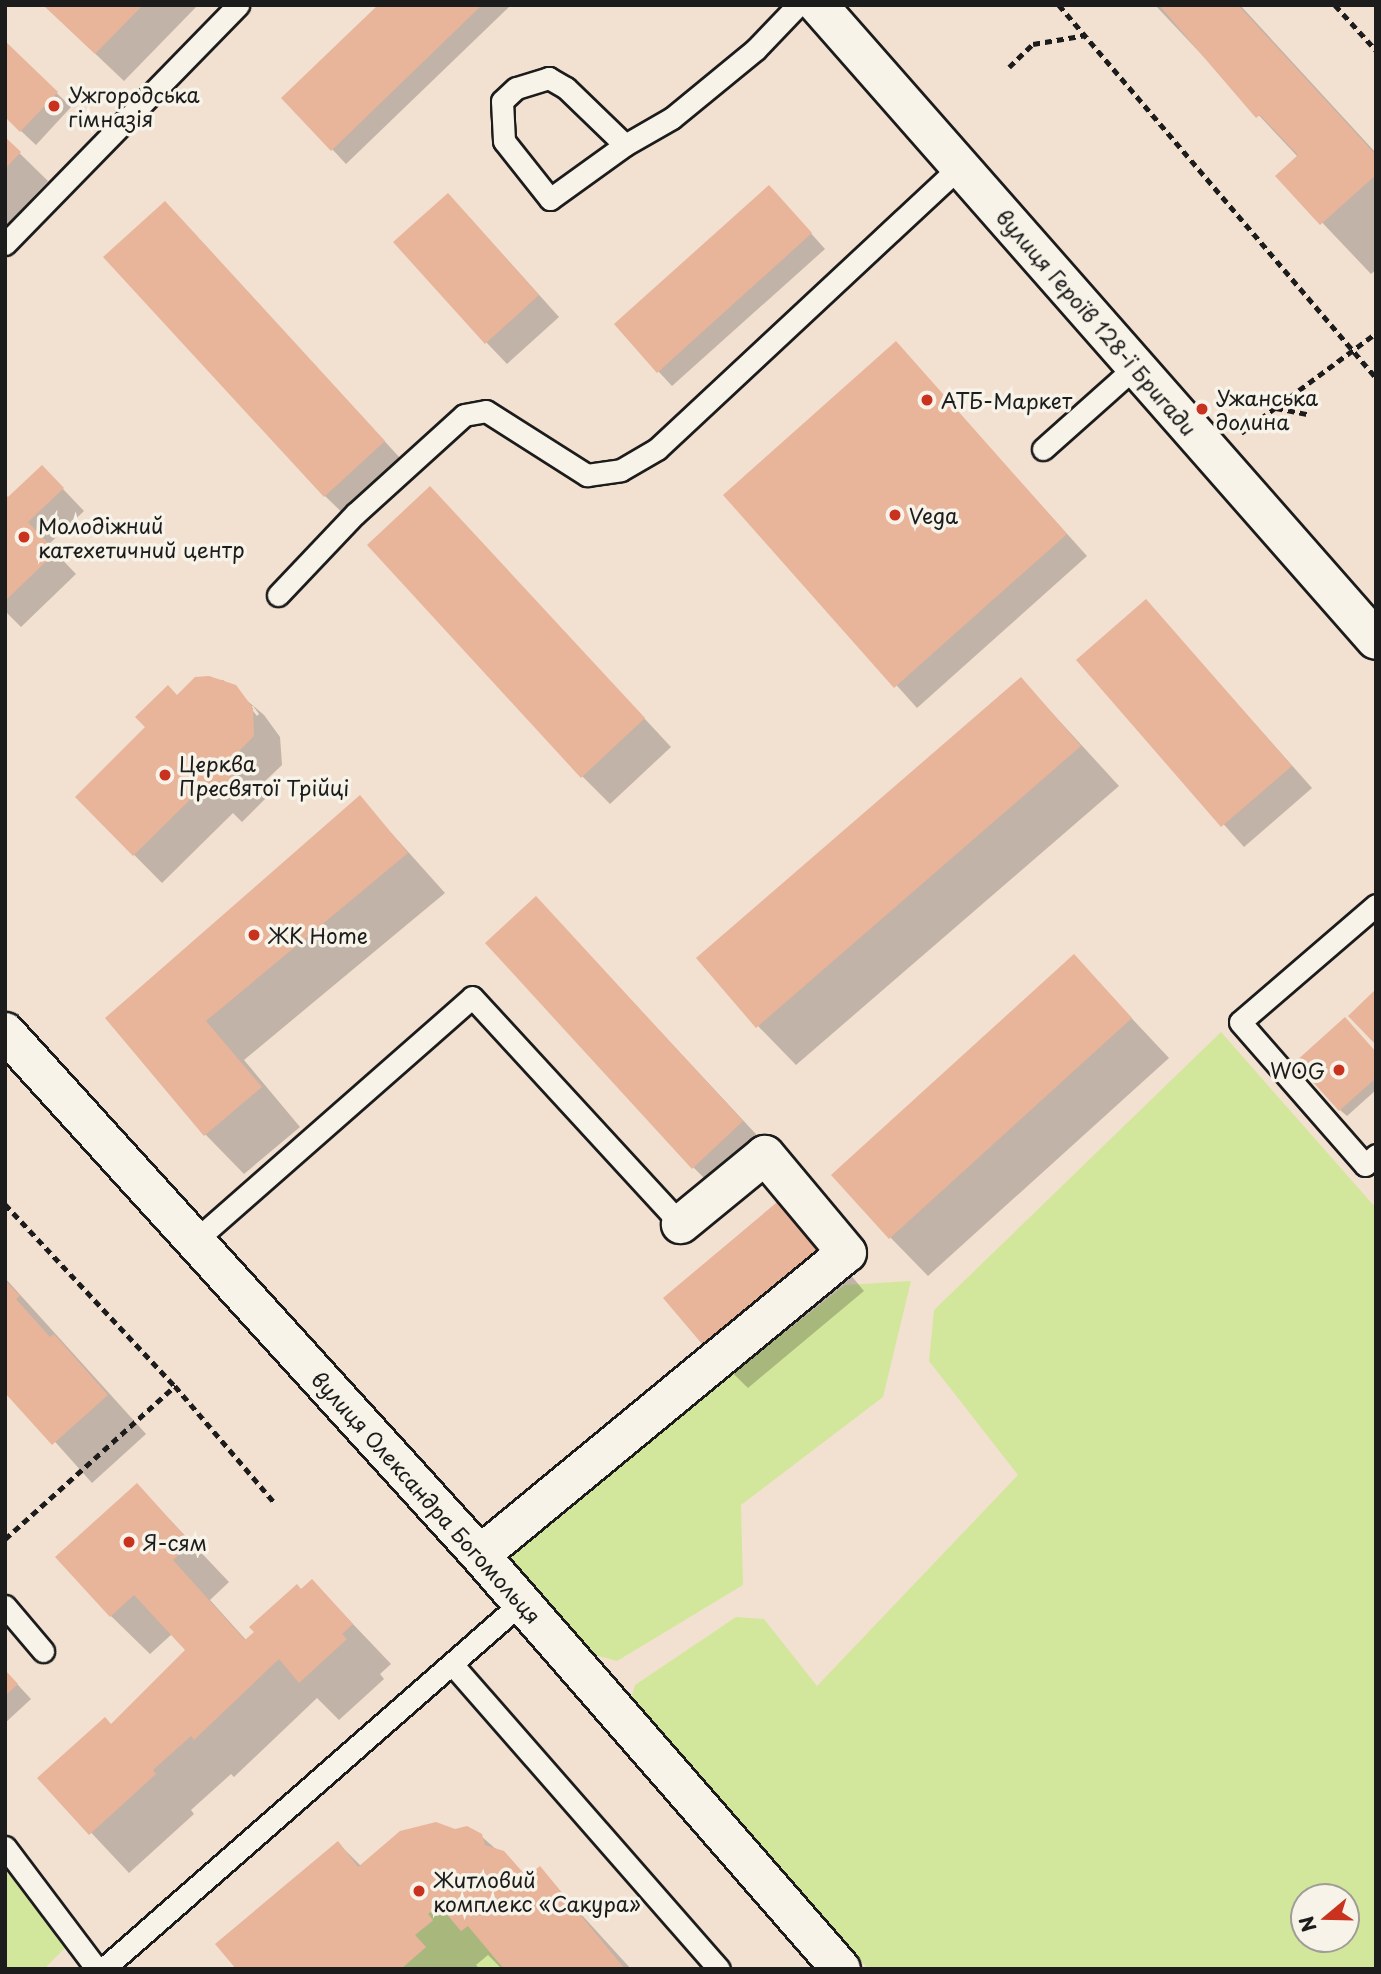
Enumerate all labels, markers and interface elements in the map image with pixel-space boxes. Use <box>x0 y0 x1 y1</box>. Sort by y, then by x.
place label: Ужгородська гімназія <box>68 81 200 131</box>
marker: Ужгородська гімназія <box>46 98 62 114</box>
street label: вулиця Героїв 128-ї Бригади <box>991 203 1203 441</box>
place label: Ужанська долина <box>1216 384 1318 434</box>
place label: АТБ-Маркет <box>941 387 1072 413</box>
marker: АТБ-Маркет <box>919 392 935 408</box>
marker: Ужанська долина <box>1194 401 1210 417</box>
place label: Vega <box>909 502 958 528</box>
marker: Vega <box>887 507 903 523</box>
place label: Молодіжний катехетичний центр <box>38 512 245 562</box>
marker: Молодіжний катехетичний центр <box>16 529 32 545</box>
place label: Церква Пресвятої Трійці <box>179 750 350 800</box>
marker: Церква Пресвятої Трійці <box>157 767 173 783</box>
place label: ЖК Home <box>268 922 369 948</box>
marker: ЖК Home <box>246 927 262 943</box>
place label: WOG <box>1270 1057 1325 1083</box>
marker: WOG <box>1331 1062 1347 1078</box>
street label: вулиця Олександра Богомольця <box>307 1365 547 1629</box>
place label: Я-сям <box>143 1529 207 1555</box>
marker: Я-сям <box>121 1534 137 1550</box>
place label: Житловий комплекс «Сакура» <box>433 1866 641 1916</box>
marker: Житловий комплекс «Сакура» <box>411 1883 427 1899</box>
north arrow <box>1290 1883 1360 1953</box>
text: N <box>1291 1913 1323 1936</box>

